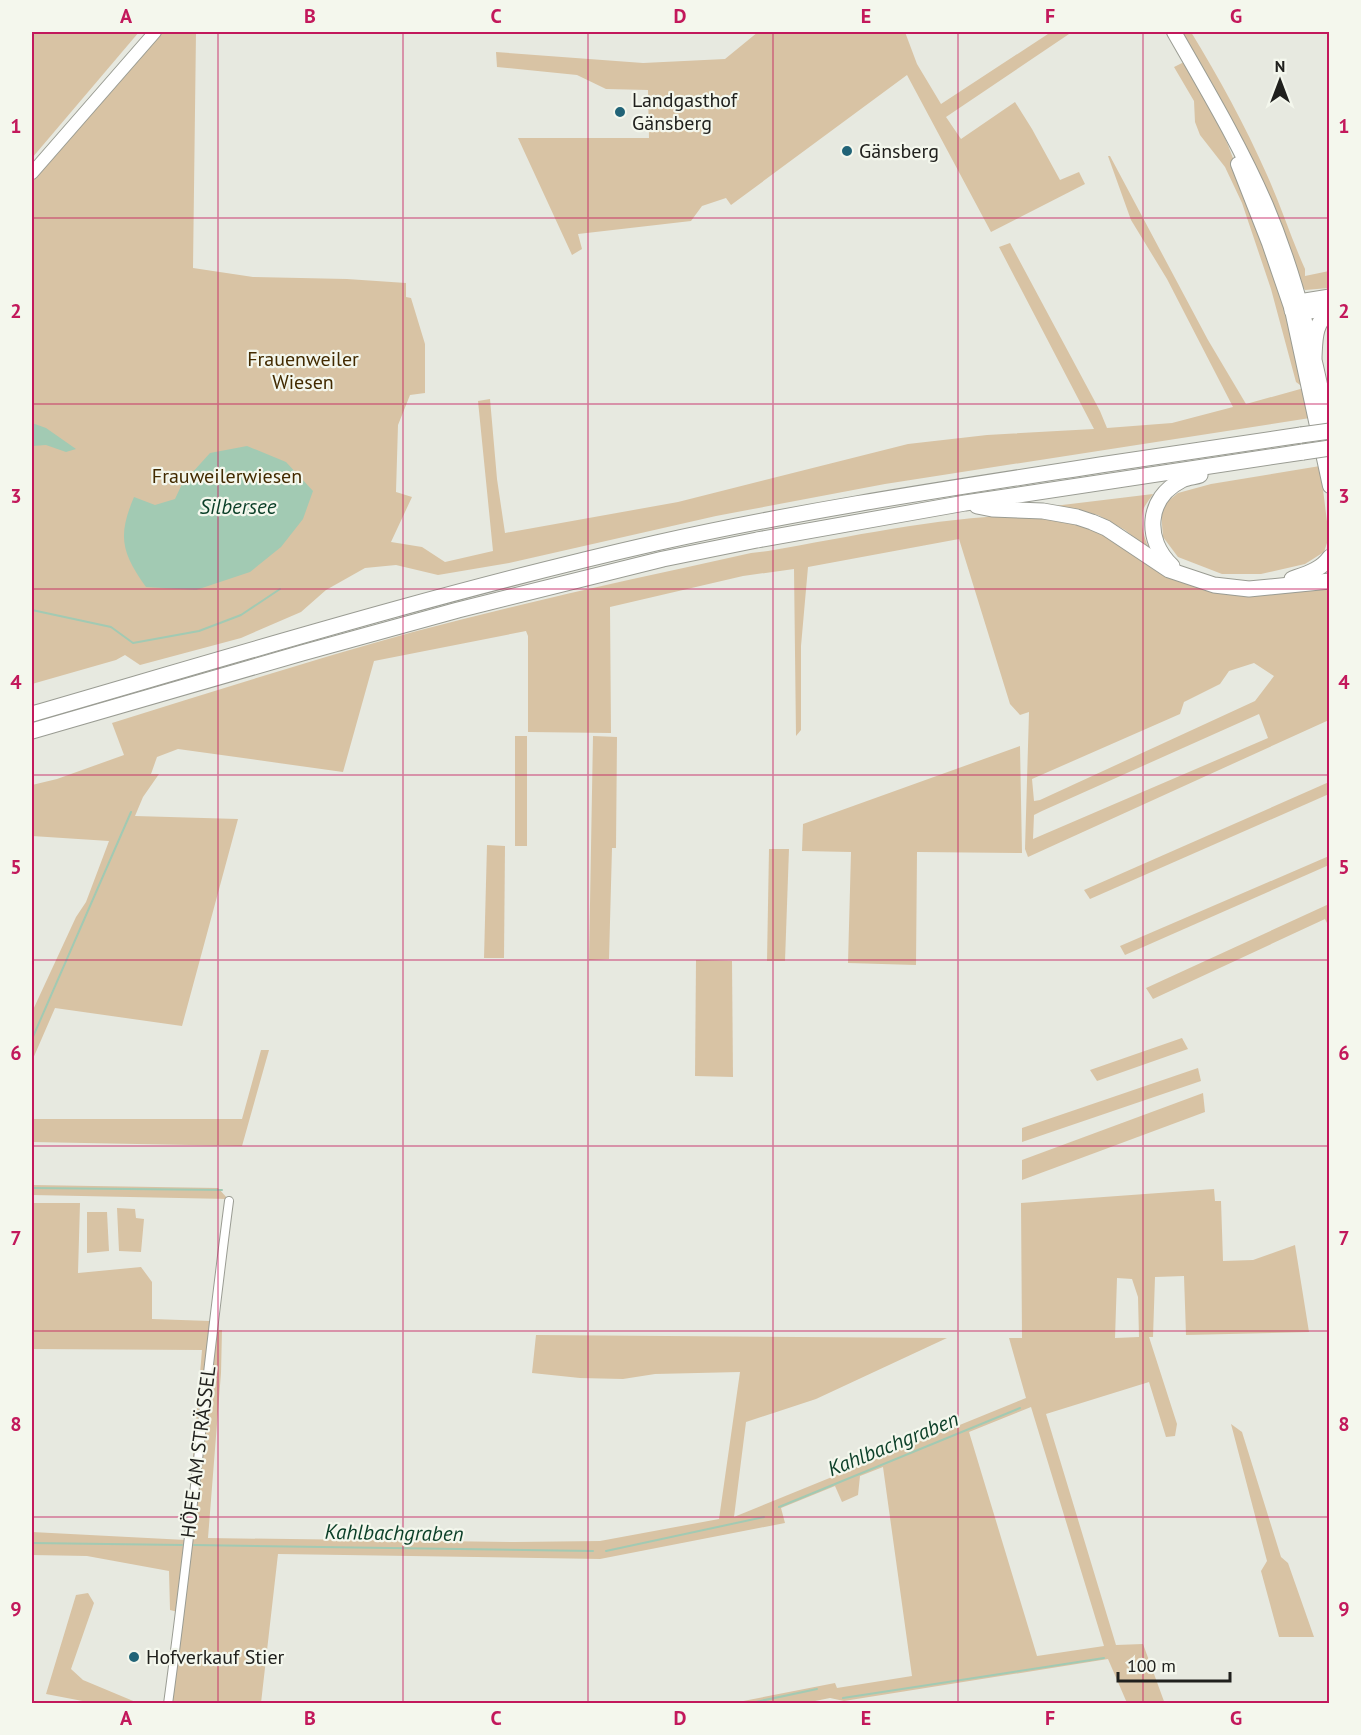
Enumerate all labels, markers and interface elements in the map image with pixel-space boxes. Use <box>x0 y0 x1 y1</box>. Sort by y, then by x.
text: A <box>120 3 133 29</box>
text: B <box>304 3 316 29</box>
text: C <box>490 3 502 29</box>
text: D <box>674 3 687 29</box>
text: E <box>861 3 871 29</box>
text: F <box>1045 3 1055 29</box>
text: G <box>1230 3 1242 29</box>
north arrow <box>1250 51 1310 111</box>
text: N <box>1275 56 1285 76</box>
place label: Landgasthof Gänsberg <box>632 87 739 136</box>
marker: Landgasthof Gänsberg <box>613 105 627 119</box>
text: 1 <box>10 113 22 139</box>
text: 1 <box>1338 113 1350 139</box>
place label: Gänsberg <box>859 138 939 164</box>
marker: Gänsberg <box>840 144 854 158</box>
text: 2 <box>10 298 22 324</box>
text: 2 <box>1338 298 1350 324</box>
park label: Frauenweiler Wiesen <box>247 346 359 395</box>
park label: Frauweilerwiesen <box>152 463 302 489</box>
text: 3 <box>10 483 22 509</box>
text: 3 <box>1338 483 1350 509</box>
water label: Silbersee <box>199 493 277 520</box>
text: 4 <box>10 669 22 695</box>
text: 4 <box>1338 669 1350 695</box>
text: 5 <box>10 854 22 880</box>
text: 5 <box>1338 854 1350 880</box>
text: 6 <box>10 1040 22 1066</box>
text: 6 <box>1338 1040 1350 1066</box>
text: 7 <box>10 1225 22 1251</box>
text: 7 <box>1338 1225 1350 1251</box>
street label: HÖFE AM STRÄSSEL <box>175 1365 221 1539</box>
water label: Kahlbachgraben <box>823 1405 962 1482</box>
text: 8 <box>10 1411 22 1437</box>
text: 8 <box>1338 1411 1350 1437</box>
water label: Kahlbachgraben <box>324 1518 464 1547</box>
text: 9 <box>10 1596 22 1622</box>
text: 9 <box>1338 1596 1350 1622</box>
place label: Hofverkauf Stier <box>146 1644 285 1670</box>
scale bar <box>1118 1645 1230 1683</box>
marker: Hofverkauf Stier <box>127 1650 141 1664</box>
text: 100 m <box>1127 1654 1176 1677</box>
text: A <box>120 1705 133 1731</box>
text: B <box>304 1705 316 1731</box>
text: C <box>490 1705 502 1731</box>
text: D <box>674 1705 687 1731</box>
text: E <box>861 1705 871 1731</box>
text: F <box>1045 1705 1055 1731</box>
text: G <box>1230 1705 1242 1731</box>

